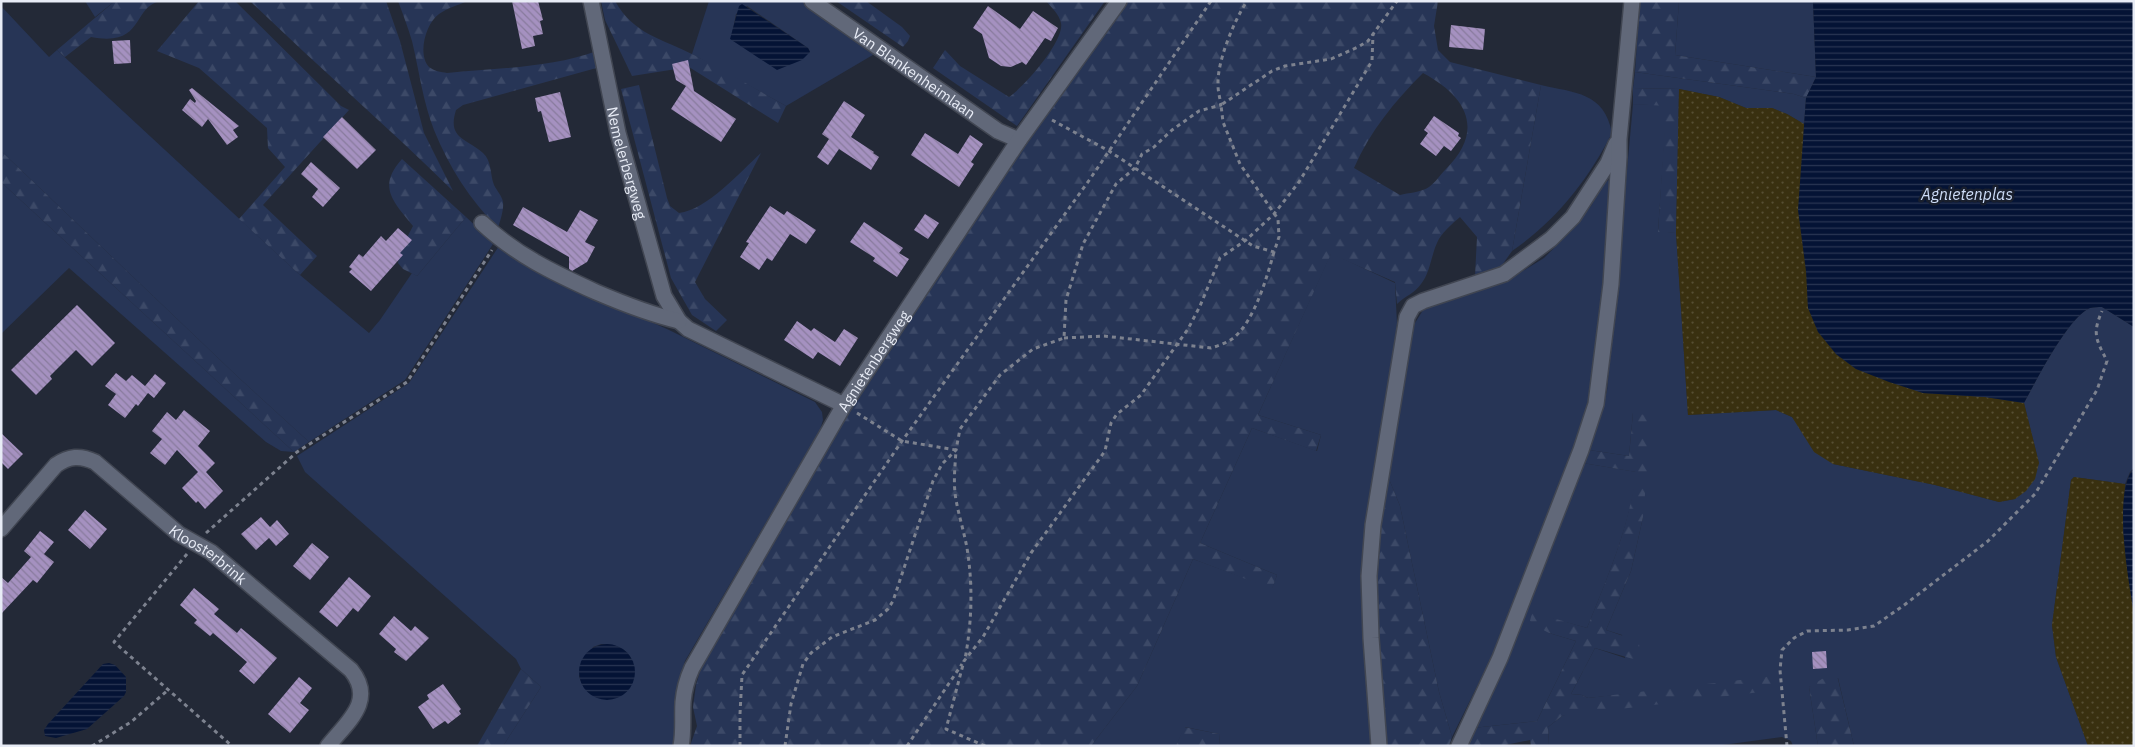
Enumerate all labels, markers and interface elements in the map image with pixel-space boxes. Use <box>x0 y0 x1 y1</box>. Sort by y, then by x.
street label: Van Blankenheimlaan <box>849 23 980 122</box>
street label: Nemelerbergweg <box>603 105 651 221</box>
water label: Agnietenplas <box>1920 184 2013 204</box>
street label: Agnietenbergweg <box>833 306 914 415</box>
street label: Kloosterbrink <box>165 520 251 588</box>

